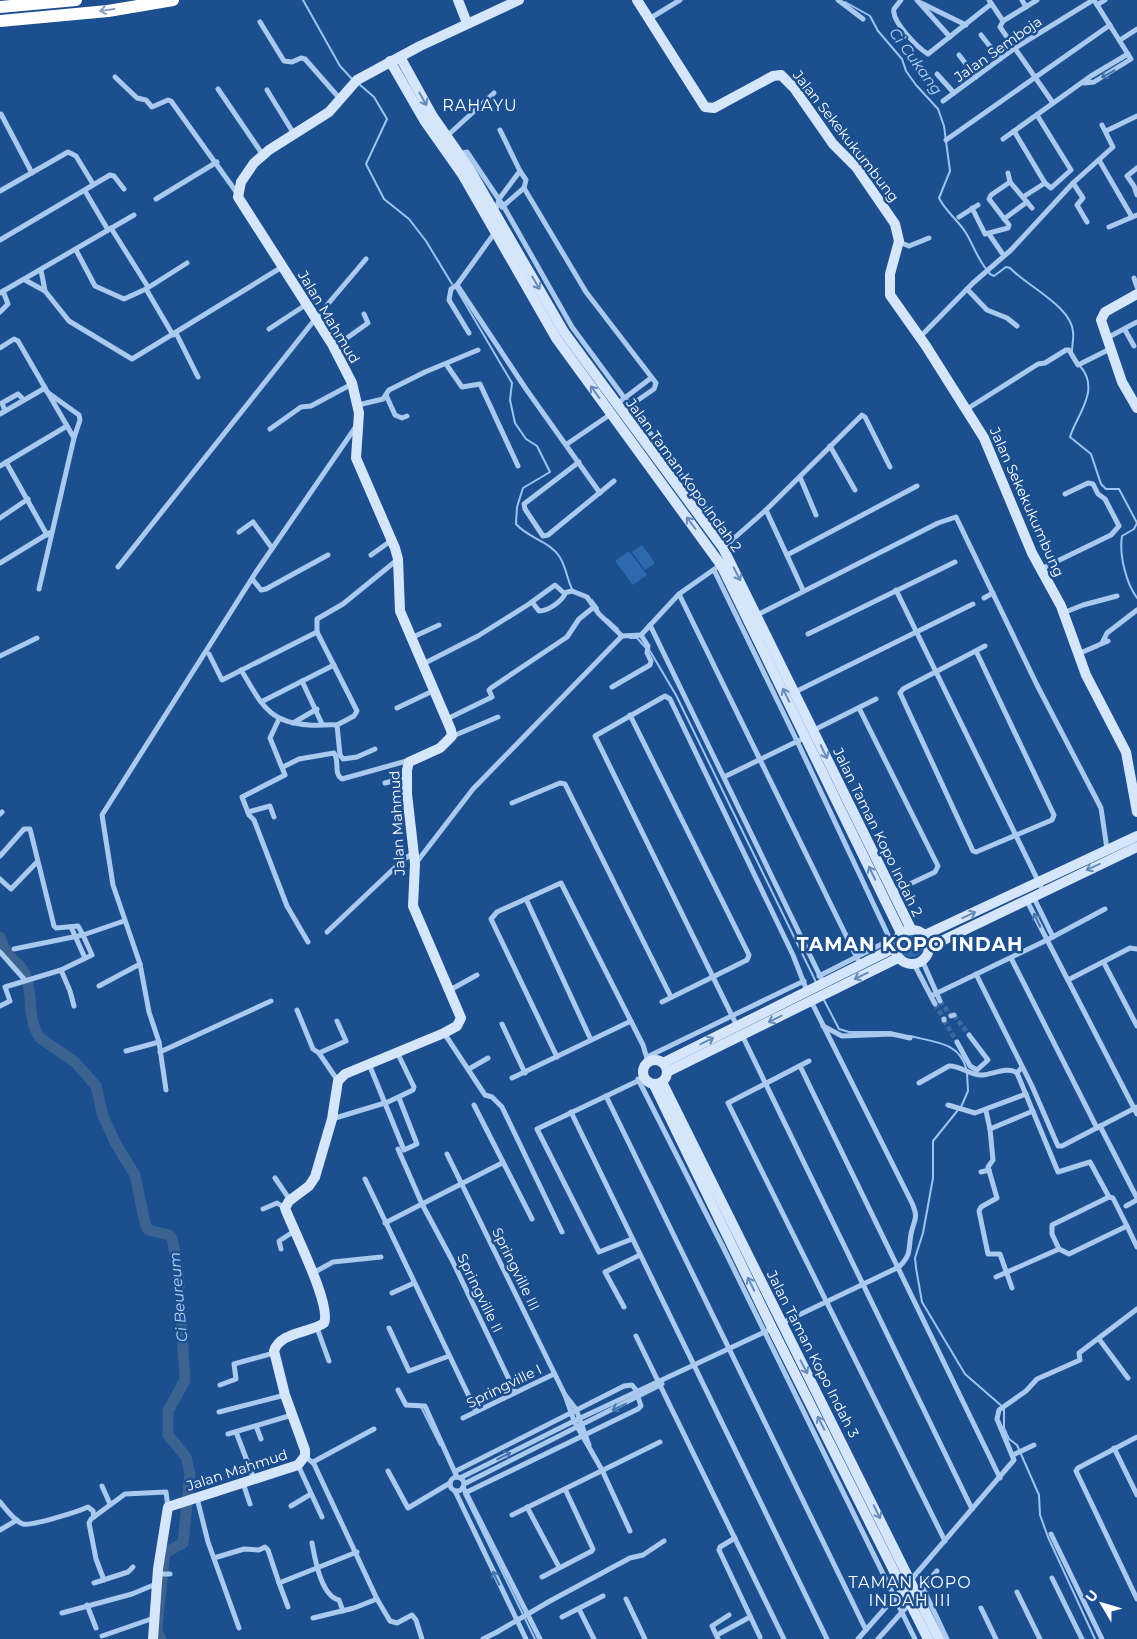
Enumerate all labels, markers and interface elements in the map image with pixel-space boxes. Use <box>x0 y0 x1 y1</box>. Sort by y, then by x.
one-way arrow <box>100 6 116 16</box>
street label: Jalan Semboja <box>950 12 1045 86</box>
water label: Ci Cukang <box>885 24 947 98</box>
street label: Jalan Sekekukumbung <box>788 66 903 205</box>
one-way arrow <box>1102 69 1116 79</box>
one-way arrow <box>418 92 428 107</box>
district label: RAHAYU <box>442 96 518 115</box>
street label: Jalan Mahmud <box>294 266 364 367</box>
one-way arrow <box>531 275 541 289</box>
one-way arrow <box>590 385 600 399</box>
street label: Jalan Taman Kopo Indah 2 <box>622 394 746 555</box>
street label: Jalan Sekekukumbung <box>985 423 1068 580</box>
one-way arrow <box>686 517 697 530</box>
one-way arrow <box>732 567 742 582</box>
one-way arrow <box>781 688 791 703</box>
one-way arrow <box>819 744 829 759</box>
street label: Jalan Taman Kopo Indah 2 <box>829 744 927 919</box>
street label: Jalan Mahmud <box>385 770 409 877</box>
one-way arrow <box>1086 863 1101 872</box>
one-way arrow <box>867 866 876 881</box>
one-way arrow <box>961 909 976 919</box>
one-way arrow <box>1031 912 1041 927</box>
district label: TAMAN KOPO INDAH <box>797 933 1023 956</box>
one-way arrow <box>854 972 869 981</box>
one-way arrow <box>768 1014 783 1024</box>
one-way arrow <box>699 1036 714 1046</box>
street label: Springville III <box>488 1225 544 1313</box>
street label: Springville II <box>453 1250 507 1336</box>
water label: Ci Beureum <box>165 1251 191 1343</box>
street label: Jalan Taman Kopo Indah 3 <box>762 1266 863 1441</box>
one-way arrow <box>746 1277 755 1292</box>
one-way arrow <box>800 1359 809 1374</box>
street label: Springville I <box>463 1360 545 1412</box>
one-way arrow <box>611 1402 626 1412</box>
one-way arrow <box>816 1415 826 1430</box>
street label: Jalan Mahmud <box>183 1445 290 1495</box>
one-way arrow <box>496 1451 511 1460</box>
one-way arrow <box>873 1504 882 1519</box>
one-way arrow <box>491 1571 500 1586</box>
district label: TAMAN KOPO INDAH III <box>848 1573 972 1610</box>
north arrow <box>1077 1579 1127 1629</box>
text: U <box>1081 1586 1102 1606</box>

